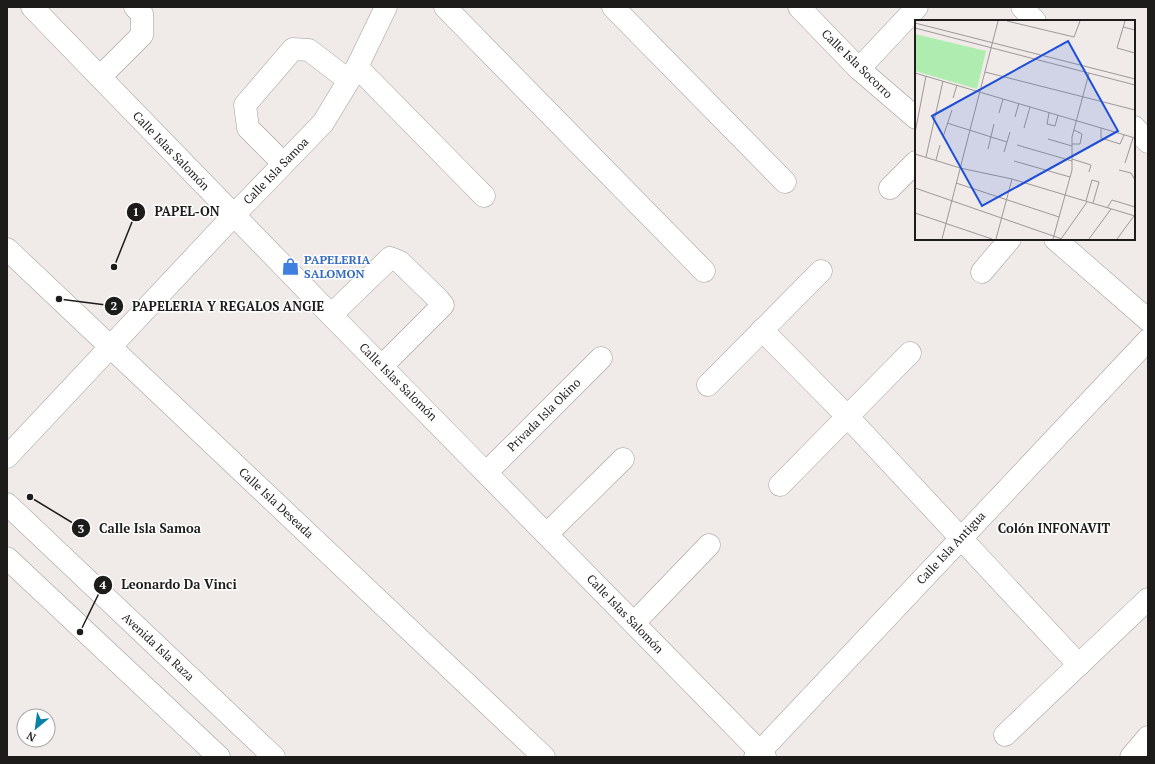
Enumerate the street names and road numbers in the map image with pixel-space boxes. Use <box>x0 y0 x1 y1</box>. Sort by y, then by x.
street label: Calle Isla Socorro <box>819 26 896 102</box>
street label: Calle Islas Salomón <box>130 108 213 193</box>
street label: Calle Isla Samoa <box>240 134 311 207</box>
street label: Calle Islas Salomón <box>356 340 440 424</box>
street label: Privada Isla Okino <box>504 375 584 454</box>
street label: Calle Isla Deseada <box>236 464 317 541</box>
street label: Calle Isla Antigua <box>913 508 988 587</box>
street label: Calle Islas Salomón <box>584 571 667 656</box>
street label: Avenida Isla Raza <box>119 609 198 684</box>

